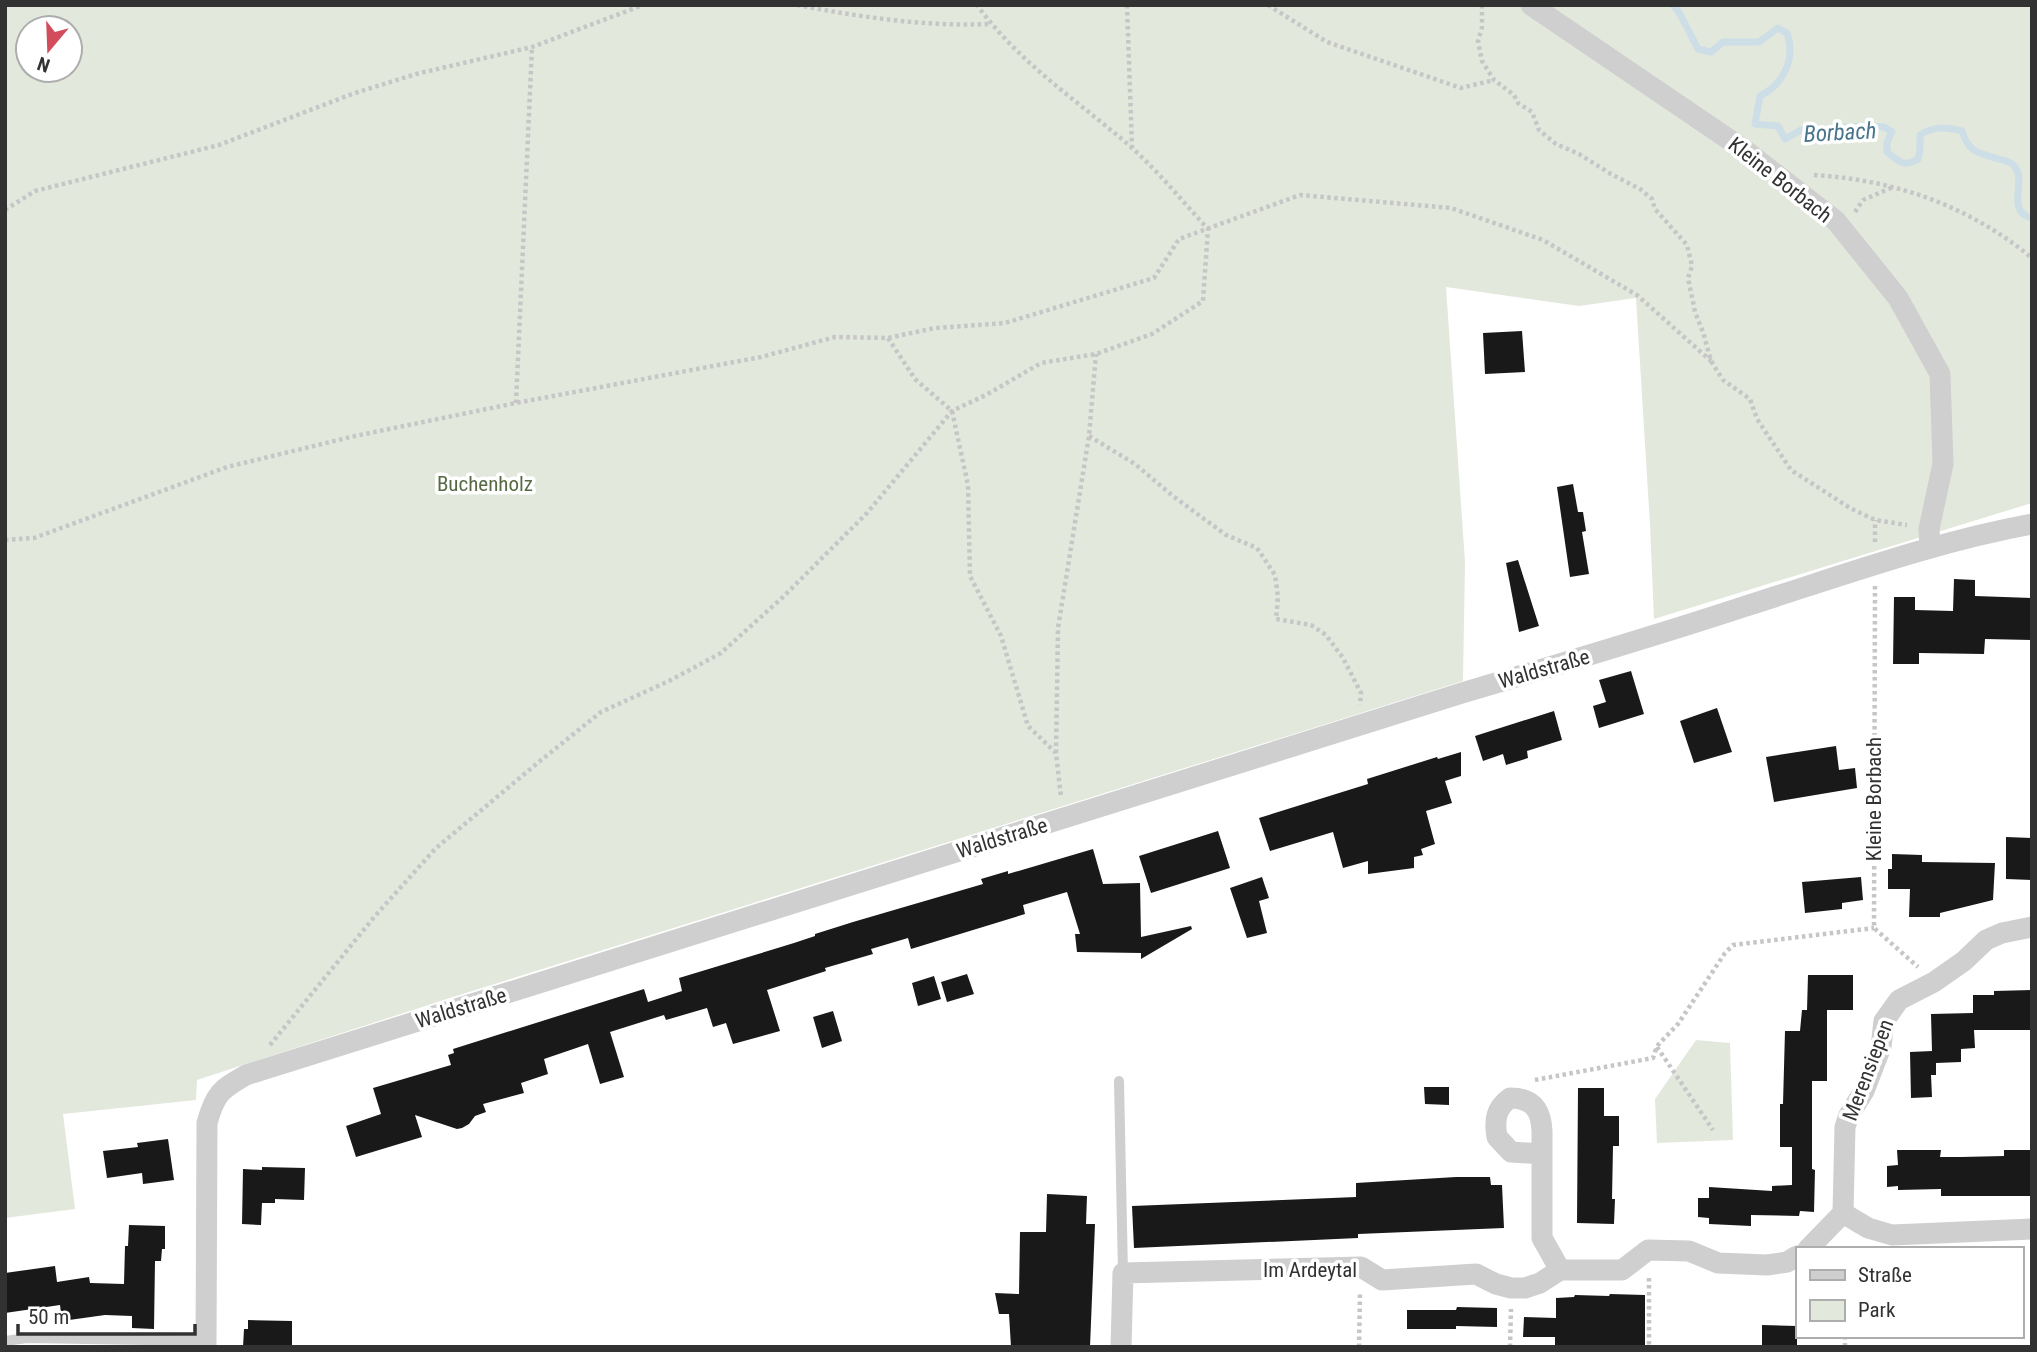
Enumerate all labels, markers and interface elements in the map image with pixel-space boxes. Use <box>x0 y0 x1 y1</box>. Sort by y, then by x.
north arrow <box>14 14 84 84</box>
text: N <box>34 52 53 77</box>
water label: Borbach <box>1803 117 1877 148</box>
street label: Kleine Borbach <box>1724 132 1836 228</box>
park label: Buchenholz <box>437 472 533 496</box>
street label: Waldstraße <box>1496 645 1592 693</box>
street label: Kleine Borbach <box>1862 737 1886 861</box>
street label: Waldstraße <box>954 813 1050 863</box>
street label: Waldstraße <box>413 983 509 1033</box>
street label: Merensiepen <box>1838 1016 1898 1124</box>
legend <box>1796 1247 2023 1338</box>
street label: Im Ardeytal <box>1263 1258 1357 1282</box>
text: Straße <box>1858 1263 1912 1287</box>
scale bar <box>18 1292 194 1336</box>
text: Park <box>1858 1298 1896 1322</box>
text: 50 m <box>28 1305 69 1329</box>

